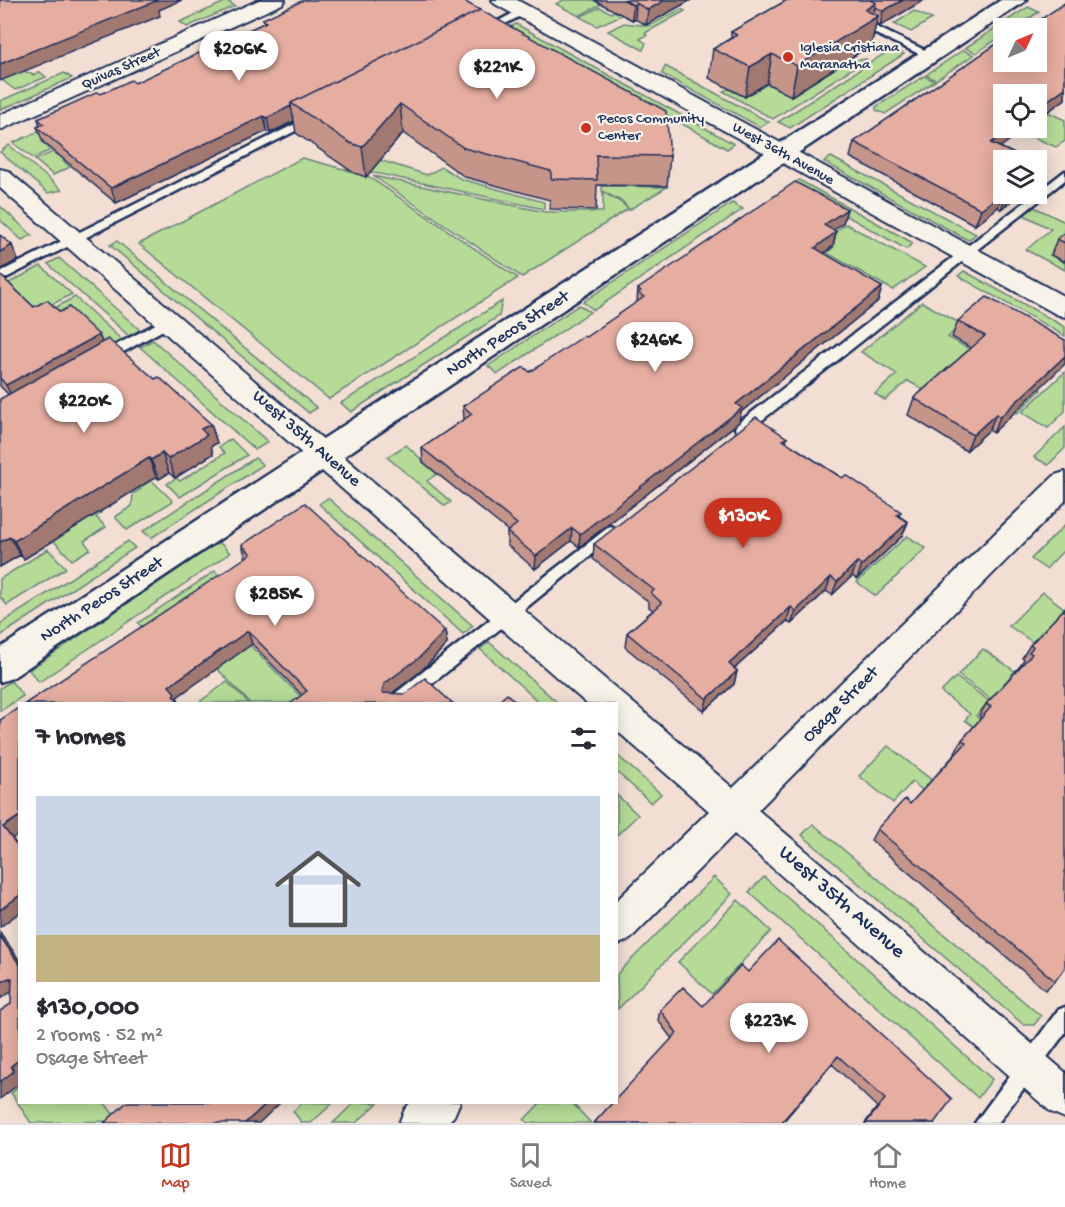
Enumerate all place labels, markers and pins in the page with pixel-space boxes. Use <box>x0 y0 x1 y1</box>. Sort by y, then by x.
pin: $206K <box>197 31 281 82</box>
place label: Iglesia Cristiana Maranatha <box>800 39 900 74</box>
pin: $221K <box>455 49 539 100</box>
marker: Iglesia Cristiana Maranatha <box>781 50 795 64</box>
place label: Pecos Community Center <box>597 110 705 145</box>
marker: Pecos Community Center <box>579 121 593 135</box>
pin: $246K <box>613 322 697 373</box>
pin: $220K <box>42 383 126 434</box>
pin: $130K <box>701 498 785 549</box>
pin: $285K <box>233 576 317 627</box>
pin: $223K <box>727 1003 811 1054</box>

